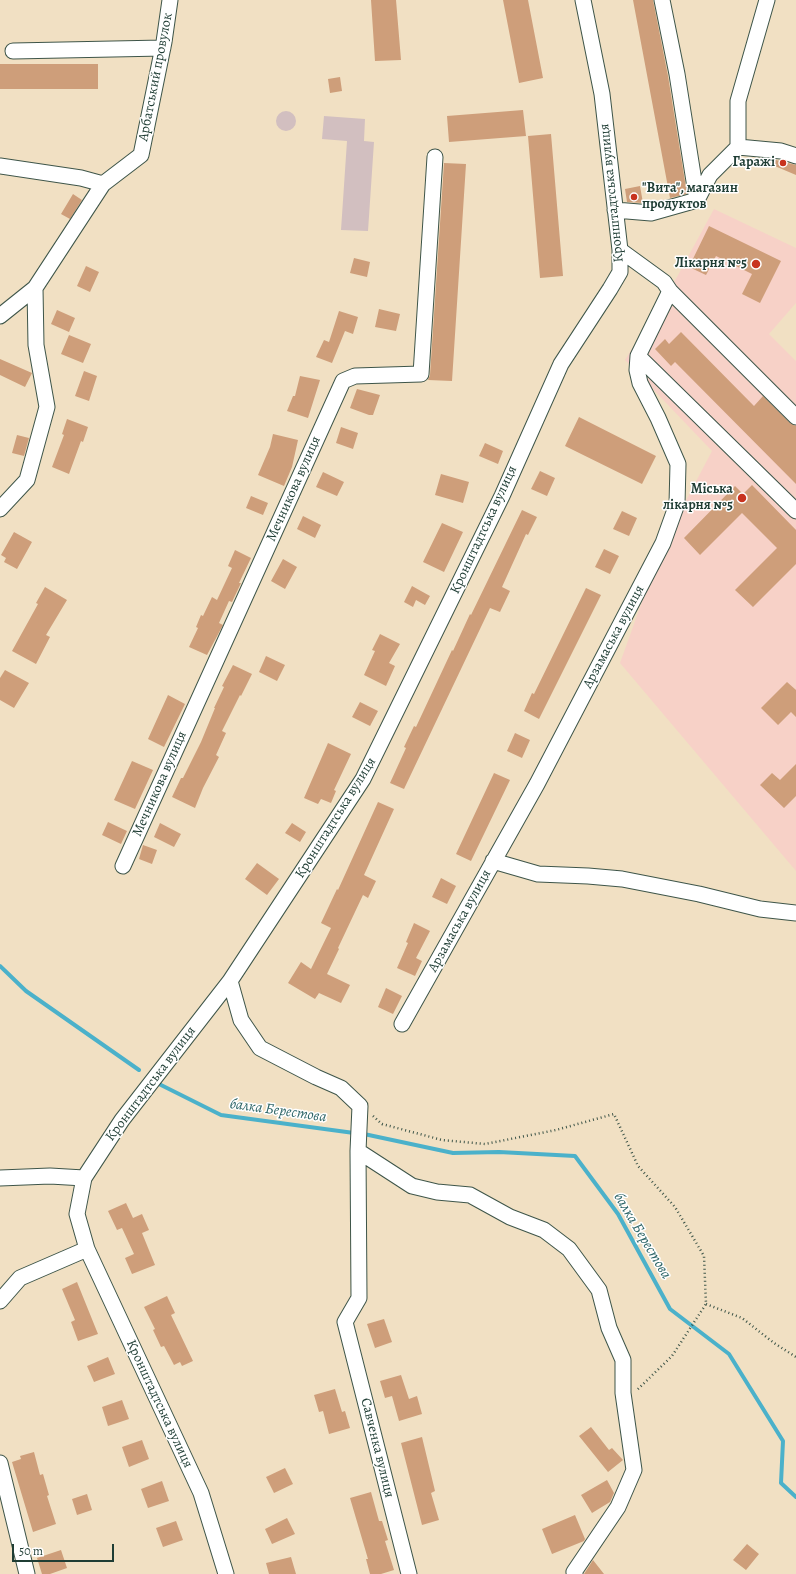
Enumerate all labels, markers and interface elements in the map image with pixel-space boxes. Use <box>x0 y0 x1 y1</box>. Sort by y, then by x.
street label: Арбатський провулок <box>135 11 177 143</box>
street label: Кронштадтська вулиця <box>596 123 628 263</box>
place label: Гаражі <box>732 155 775 171</box>
marker: Гаражі <box>778 158 788 168</box>
place label: "Вита", магазин продуктов <box>642 181 738 214</box>
marker: "Вита", магазин продуктов <box>629 192 639 202</box>
place label: Лікарня №5 <box>675 256 747 272</box>
marker: Лікарня №5 <box>750 258 762 270</box>
street label: Мечникова вулиця <box>263 434 325 544</box>
street label: Кронштадтська вулиця <box>447 463 521 597</box>
place label: Міська лікарня №5 <box>663 482 733 514</box>
marker: Міська лікарня №5 <box>736 492 748 504</box>
street label: Арзамаська вулиця <box>580 582 648 692</box>
street label: Мечникова вулиця <box>129 729 191 839</box>
street label: Кронштадтська вулиця <box>292 754 380 882</box>
street label: Арзамаська вулиця <box>425 867 495 975</box>
street label: Кронштадтська вулиця <box>102 1023 200 1145</box>
water label: балка Берестова <box>228 1095 328 1127</box>
water label: балка Берестова <box>609 1190 675 1282</box>
street label: Кронштадтська вулиця <box>122 1337 196 1471</box>
street label: Савченка вулиця <box>357 1396 397 1500</box>
scale bar <box>14 1536 116 1562</box>
text: 50 m <box>19 1543 43 1559</box>

